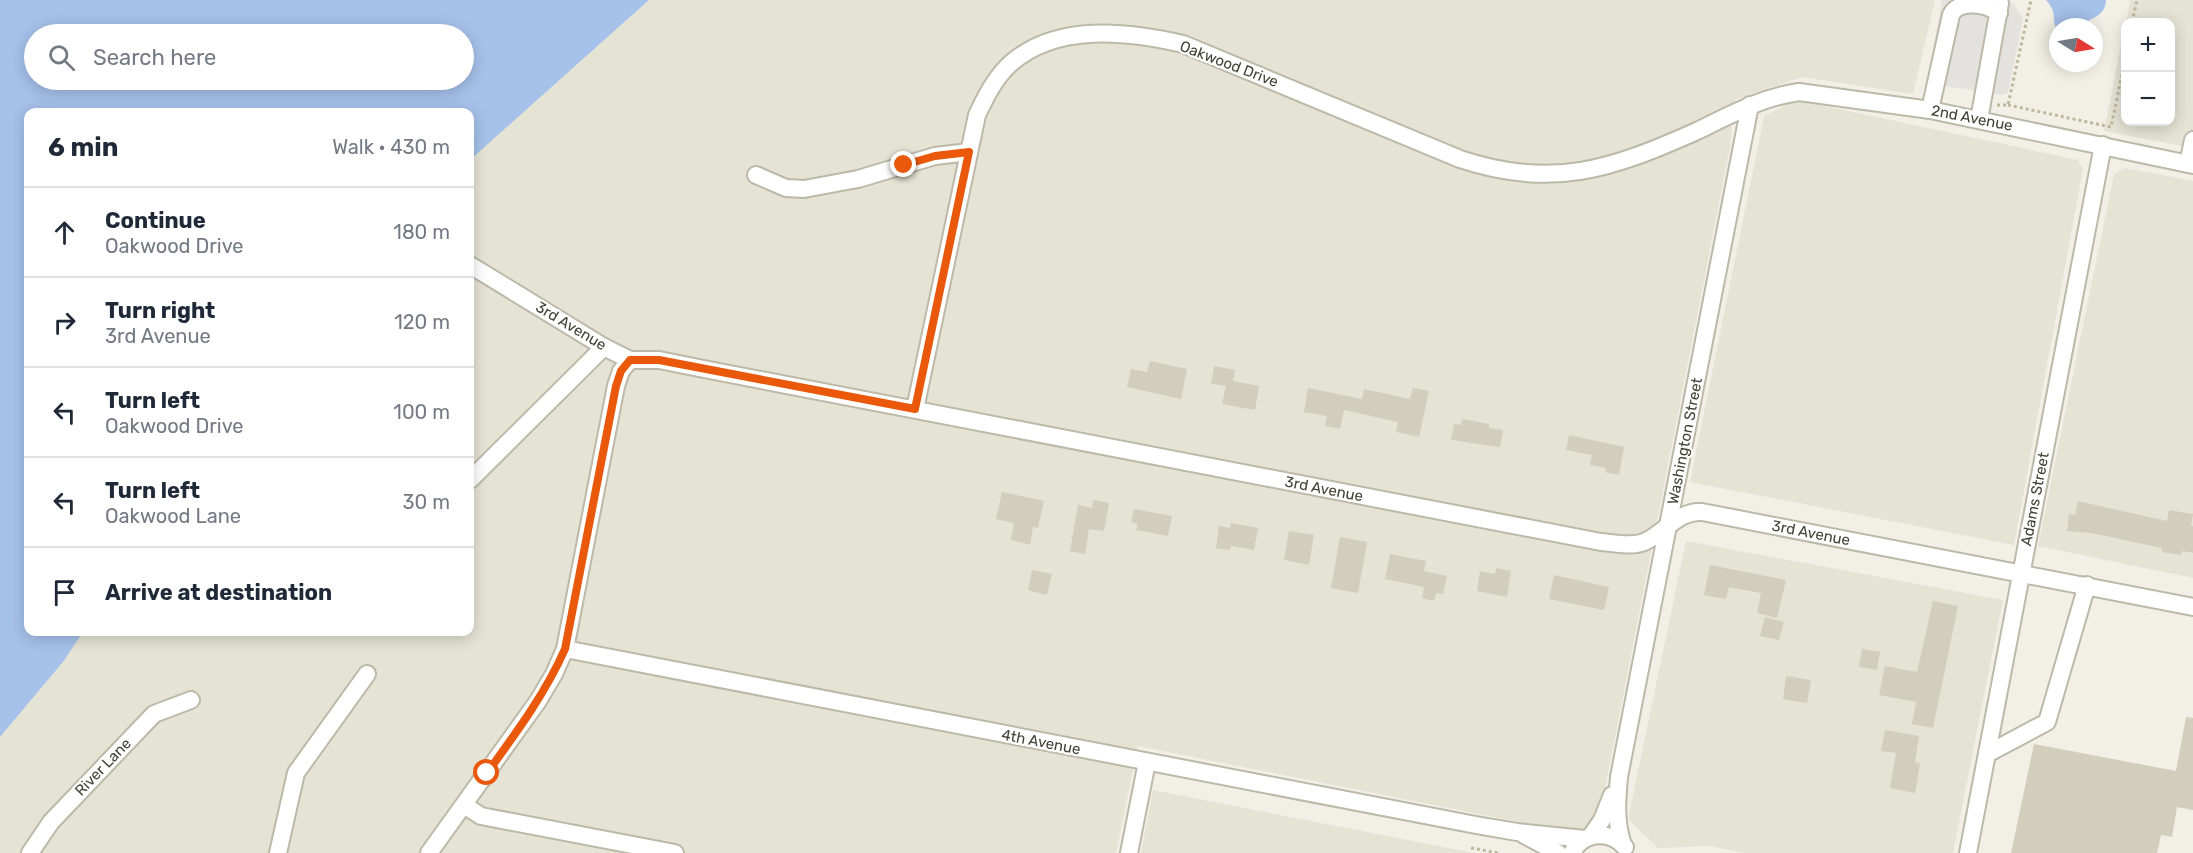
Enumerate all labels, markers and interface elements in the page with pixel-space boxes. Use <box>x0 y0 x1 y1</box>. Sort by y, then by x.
north arrow <box>2049 18 2103 72</box>
map controls <box>2121 18 2175 126</box>
button: + <box>2121 18 2175 72</box>
search box <box>24 24 474 90</box>
street label: Oakwood Drive <box>1177 37 1281 91</box>
icon: search <box>45 41 78 74</box>
text: Search here <box>93 44 216 71</box>
button: − <box>2121 72 2175 126</box>
street label: 2nd Avenue <box>1930 101 2014 135</box>
text: 6 min <box>48 132 118 163</box>
text: Walk · 430 m <box>332 135 450 159</box>
route end <box>890 151 916 177</box>
text: Continue <box>105 207 206 234</box>
icon: ahead <box>48 216 81 249</box>
text: 180 m <box>393 220 450 244</box>
text: Oakwood Drive <box>105 234 244 258</box>
text: Turn right <box>105 297 215 324</box>
street label: 3rd Avenue <box>532 298 610 354</box>
icon: right <box>48 306 81 339</box>
text: 120 m <box>394 310 450 334</box>
text: 3rd Avenue <box>105 324 211 348</box>
street label: Washington Street <box>1664 376 1706 506</box>
text: Turn left <box>105 387 200 414</box>
icon: left <box>48 396 81 429</box>
text: 100 m <box>393 400 450 424</box>
text: Oakwood Drive <box>105 414 244 438</box>
street label: Adams Street <box>2017 450 2053 547</box>
street label: 3rd Avenue <box>1283 473 1365 505</box>
text: Turn left <box>105 477 200 504</box>
icon: left <box>48 486 81 519</box>
text: 30 m <box>403 490 450 514</box>
text: Oakwood Lane <box>105 504 241 528</box>
street label: 3rd Avenue <box>1770 517 1852 549</box>
icon: arrive <box>48 576 81 609</box>
text: Arrive at destination <box>105 579 332 606</box>
street label: 4th Avenue <box>1000 726 1082 758</box>
street label: River Lane <box>71 734 135 800</box>
route start <box>473 759 499 785</box>

